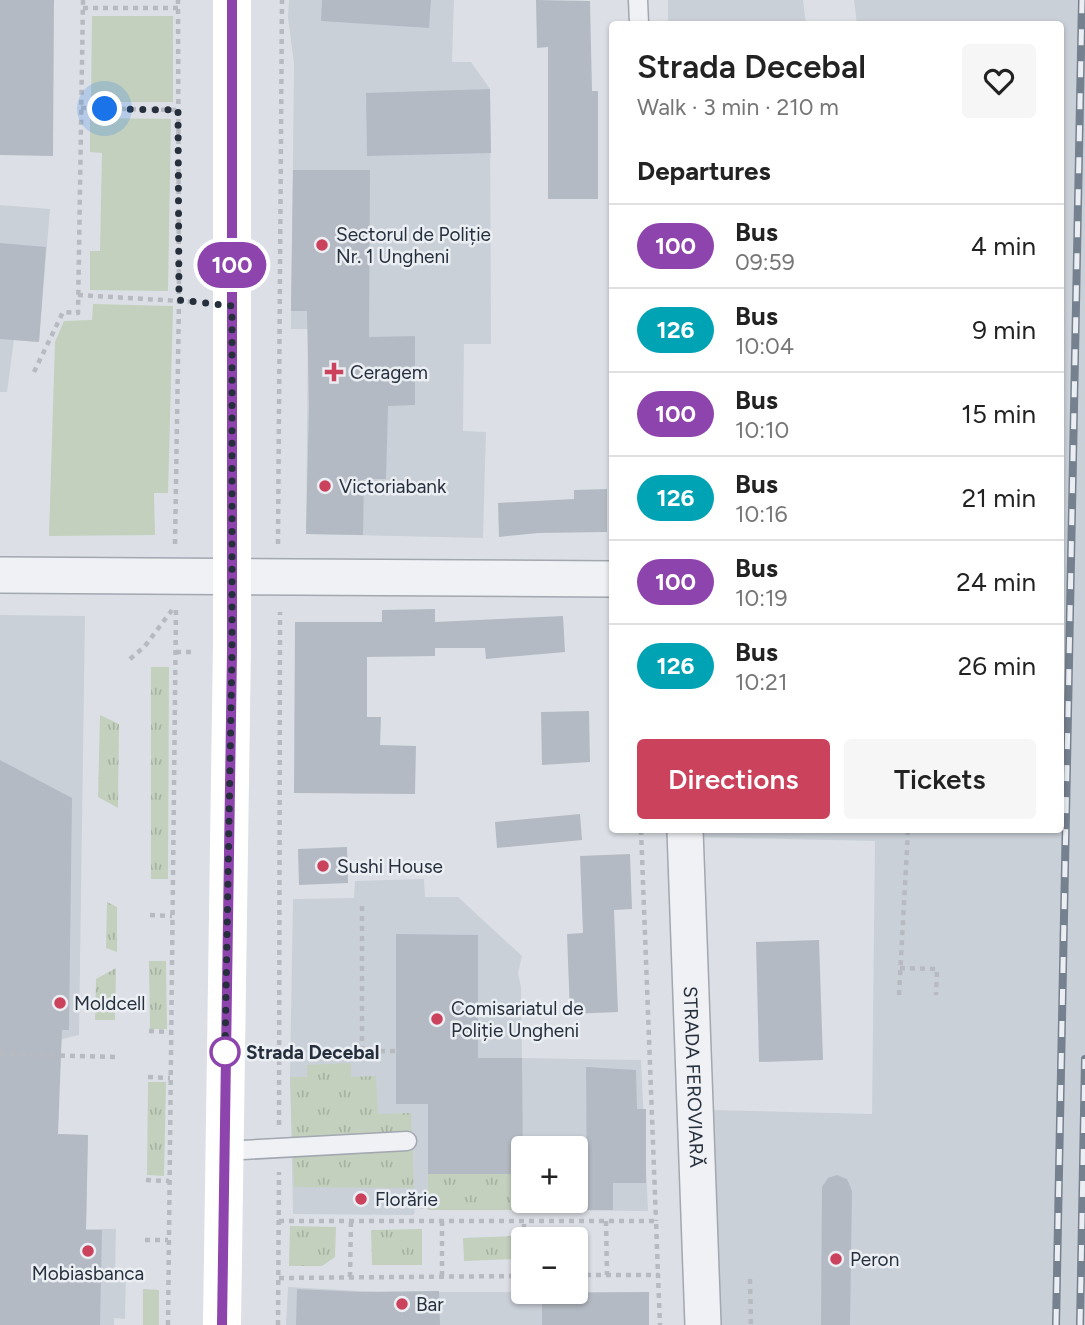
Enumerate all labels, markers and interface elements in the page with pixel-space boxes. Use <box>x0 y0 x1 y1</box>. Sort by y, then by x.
button: heart <box>962 44 1036 118</box>
text: Strada Decebal <box>637 47 866 86</box>
your location <box>87 91 122 126</box>
text: Walk · 3 min · 210 m <box>637 93 839 121</box>
text: Departures <box>637 155 771 187</box>
text: Bus <box>735 216 778 248</box>
place label: Sectorul de Poliție Nr. 1 Ungheni <box>336 223 491 268</box>
text: 4 min <box>971 230 1036 262</box>
text: 100 <box>655 231 696 260</box>
marker: Sectorul de Poliție Nr. 1 Ungheni <box>314 237 330 253</box>
line badge: 100 <box>192 242 272 288</box>
text: 09:59 <box>735 248 795 276</box>
text: 100 <box>211 250 253 279</box>
text: Bus <box>735 300 778 332</box>
text: 9 min <box>972 314 1036 346</box>
text: 126 <box>657 315 694 344</box>
text: 10:04 <box>735 332 794 360</box>
place label: Ceragem <box>350 361 428 384</box>
marker: Ceragem <box>324 362 344 382</box>
text: Bus <box>735 384 778 416</box>
text: 15 min <box>961 398 1036 430</box>
text: 100 <box>655 399 696 428</box>
text: 10:10 <box>735 416 789 444</box>
text: Bus <box>735 468 778 500</box>
place label: Victoriabank <box>339 475 447 498</box>
marker: Victoriabank <box>317 478 333 494</box>
text: 21 min <box>962 482 1036 514</box>
text: 126 <box>657 483 694 512</box>
text: 10:16 <box>735 500 788 528</box>
text: Bus <box>735 552 778 584</box>
text: 24 min <box>956 566 1036 598</box>
text: 100 <box>655 567 696 596</box>
text: 10:19 <box>735 584 788 612</box>
text: Bus <box>735 636 778 668</box>
text: 26 min <box>958 650 1036 682</box>
text: 126 <box>657 651 694 680</box>
text: 10:21 <box>735 668 787 696</box>
button: Directions <box>637 739 830 819</box>
button: Tickets <box>844 739 1036 819</box>
place label: Sushi House <box>337 855 443 878</box>
marker: Sushi House <box>315 858 331 874</box>
street label: STRADA FEROVIARĂ <box>679 986 708 1168</box>
place label: Moldcell <box>74 992 145 1015</box>
marker: Moldcell <box>52 995 68 1011</box>
place label: Comisariatul de Poliție Ungheni <box>451 997 584 1042</box>
marker: Comisariatul de Poliție Ungheni <box>429 1011 445 1027</box>
marker: Strada Decebal <box>210 1037 240 1067</box>
place label: Strada Decebal <box>246 1041 379 1064</box>
map controls <box>511 1136 588 1304</box>
button: + <box>511 1136 588 1213</box>
place label: Florărie <box>375 1188 438 1211</box>
marker: Florărie <box>353 1191 369 1207</box>
button: − <box>511 1227 588 1304</box>
marker: Mobiasbanca <box>80 1243 96 1259</box>
place label: Peron <box>850 1248 899 1271</box>
marker: Peron <box>828 1251 844 1267</box>
place label: Mobiasbanca <box>32 1262 144 1285</box>
place label: Bar <box>416 1293 444 1316</box>
marker: Bar <box>394 1296 410 1312</box>

